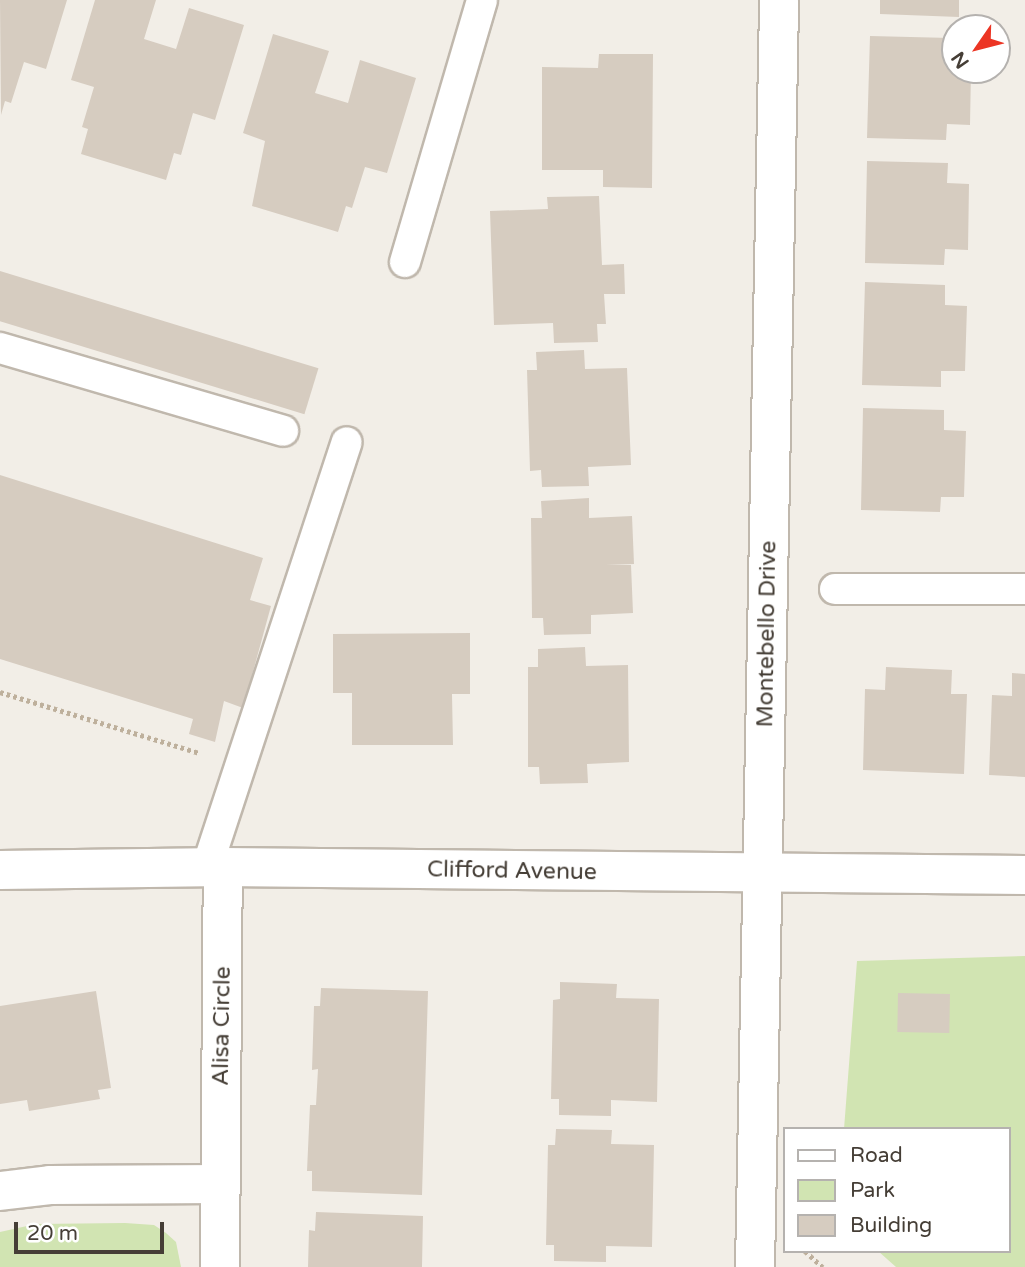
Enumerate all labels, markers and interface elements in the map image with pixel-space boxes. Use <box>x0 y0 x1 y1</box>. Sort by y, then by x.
north arrow <box>941 14 1011 84</box>
text: N <box>947 47 974 72</box>
street label: Montebello Drive <box>752 540 782 728</box>
street label: Clifford Avenue <box>427 856 597 886</box>
street label: Alisa Circle <box>207 966 237 1086</box>
legend <box>783 1127 1011 1253</box>
text: Road <box>850 1143 903 1168</box>
text: Park <box>850 1178 895 1203</box>
scale bar <box>18 1208 168 1252</box>
text: Building <box>850 1213 932 1238</box>
text: 20 m <box>27 1221 78 1246</box>

